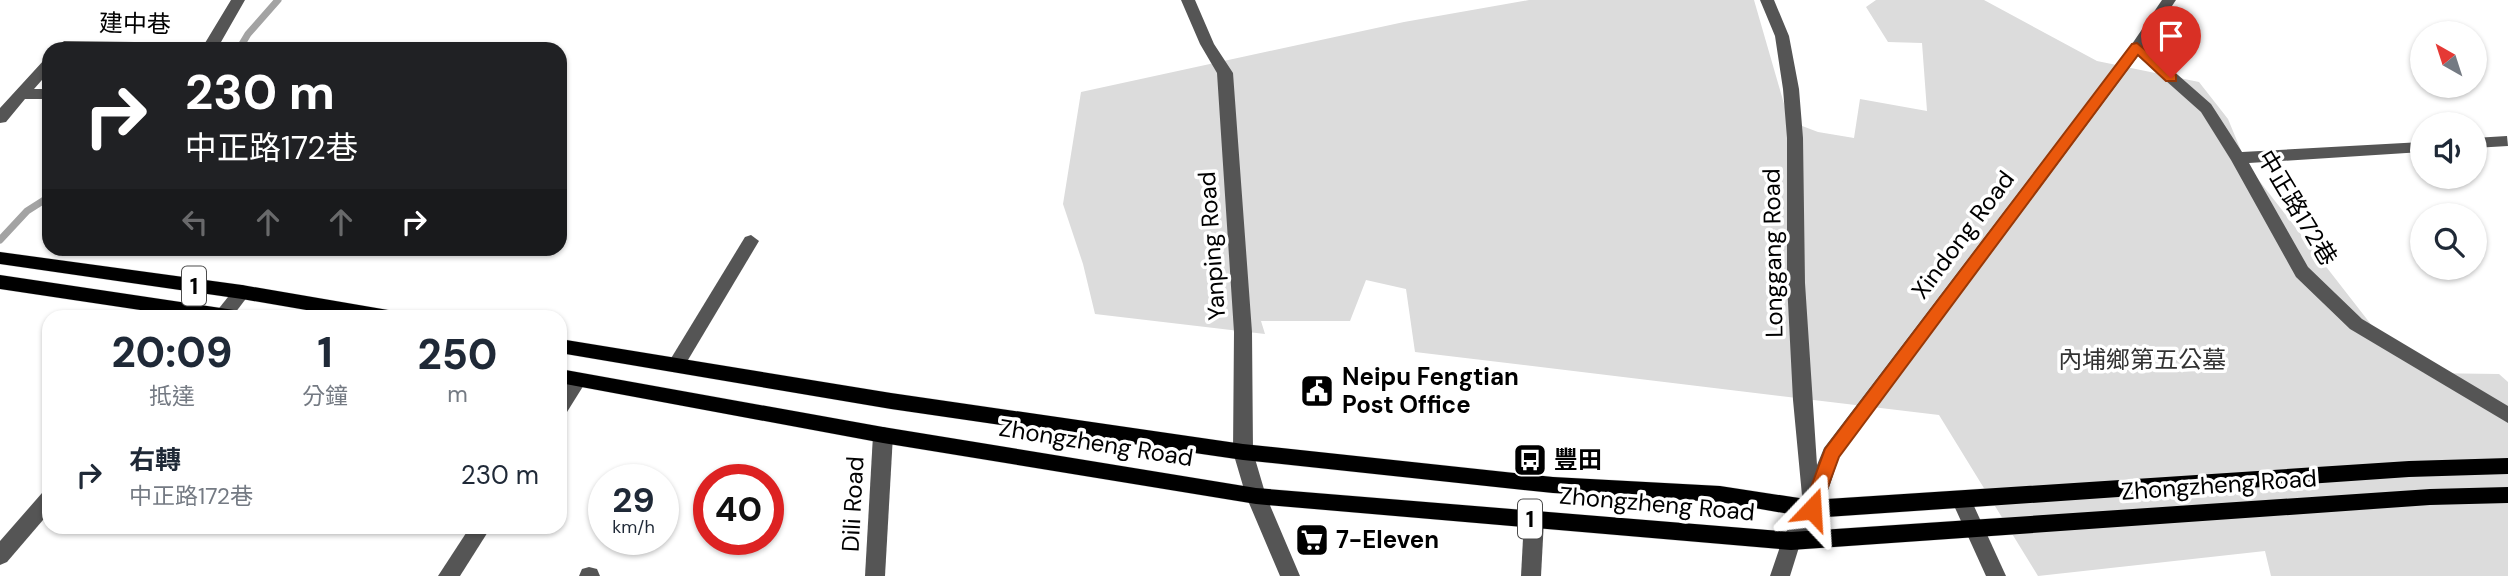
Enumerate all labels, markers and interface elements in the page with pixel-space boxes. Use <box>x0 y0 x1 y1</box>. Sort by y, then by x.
pin <box>2141 6 2201 78</box>
street label: 建中巷 <box>99 7 171 40</box>
icon: arrive <box>2152 17 2190 55</box>
north arrow <box>2410 21 2487 98</box>
map controls <box>2410 21 2487 280</box>
text: 230 m <box>185 60 335 124</box>
icon: right <box>70 70 161 161</box>
button: sound <box>2410 112 2487 189</box>
text: 中正路172巷 <box>185 127 358 169</box>
street label: 中正路172巷 <box>2251 144 2344 271</box>
street label: Xindong Road <box>1904 164 2021 305</box>
street label: Longgang Road <box>1756 168 1789 338</box>
street label: Yanping Road <box>1191 171 1232 322</box>
icon: left <box>176 203 214 241</box>
icon: ahead <box>249 203 287 241</box>
icon: ahead <box>322 203 360 241</box>
icon: right <box>395 203 433 241</box>
button: search <box>2410 203 2487 280</box>
road number: 1 <box>182 266 206 306</box>
text: 20:09 <box>111 325 232 380</box>
text: 1 <box>317 325 333 380</box>
text: 250 <box>417 327 498 382</box>
park label: 內埔鄉第五公墓 <box>2058 344 2226 375</box>
place label: Neipu Fengtian Post Office <box>1342 361 1519 420</box>
public building icon: Neipu Fengtian Post Office <box>1298 372 1336 410</box>
text: m <box>447 379 468 409</box>
text: 抵達 <box>149 381 195 411</box>
text: 分鐘 <box>302 381 348 411</box>
street label: Zhongzheng Road <box>997 412 1195 473</box>
bus stop icon: 豐田 <box>1511 441 1549 479</box>
text: 右轉 <box>129 443 181 477</box>
place label: 豐田 <box>1554 444 1602 475</box>
street label: Dili Road <box>835 455 870 553</box>
icon: right <box>70 456 108 494</box>
text: 230 m <box>461 458 539 492</box>
street label: Zhongzheng Road <box>2120 462 2318 507</box>
speed limit sign: 40 <box>693 464 784 555</box>
position arrow <box>1775 472 1849 546</box>
text: 29 <box>612 477 655 523</box>
street label: Zhongzheng Road <box>1558 480 1756 527</box>
text: 中正路172巷 <box>129 481 253 511</box>
road number: 1 <box>1518 499 1542 538</box>
text: km/h <box>612 515 655 539</box>
supermarket icon: 7-Eleven <box>1293 521 1331 559</box>
place label: 7-Eleven <box>1336 524 1439 555</box>

